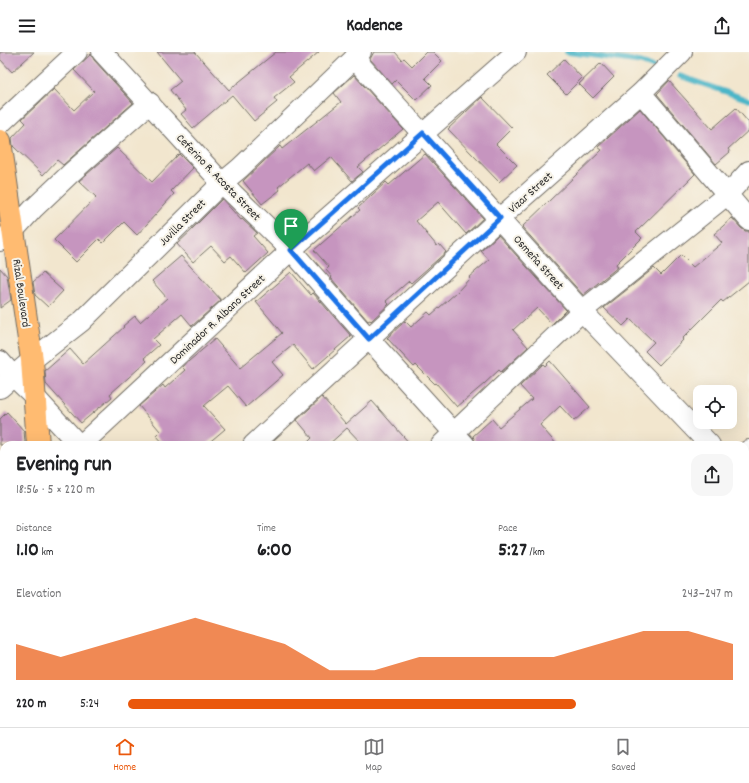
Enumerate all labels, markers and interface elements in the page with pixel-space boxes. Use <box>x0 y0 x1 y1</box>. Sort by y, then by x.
text: Kadence <box>346 14 403 39</box>
icon: menu <box>16 15 38 37</box>
icon: share <box>711 15 733 37</box>
street label: Ceferino R. Acosta Street <box>172 131 264 226</box>
street label: Vizar Street <box>505 168 557 218</box>
street label: Juvilla Street <box>156 195 211 250</box>
pin <box>274 209 308 250</box>
icon: arrive <box>280 215 302 237</box>
street label: Osmeña Street <box>509 232 568 295</box>
street label: Rizal Boulevard <box>7 258 34 329</box>
street label: Dominador R. Albano Street <box>167 271 270 369</box>
map controls <box>693 385 737 429</box>
button: locate <box>693 385 737 429</box>
text: Evening run <box>16 450 112 481</box>
button: share <box>691 454 733 496</box>
text: 18:56 · 5 × 220 m <box>16 481 95 500</box>
text: Distance <box>16 521 52 537</box>
text: Time <box>257 521 276 537</box>
text: Pace <box>498 521 517 537</box>
text: 1.10 <box>16 537 39 565</box>
text: 6:00 <box>257 537 292 565</box>
text: 5:27 <box>498 537 527 565</box>
text: km <box>39 545 54 561</box>
text: /km <box>527 545 545 561</box>
text: Elevation <box>16 585 61 604</box>
text: 243–247 m <box>682 585 733 604</box>
text: 220 m <box>16 695 46 714</box>
text: 5:24 <box>80 695 99 714</box>
tab: Home <box>113 736 136 776</box>
tab: Map <box>363 736 385 776</box>
tab: Saved <box>611 736 636 776</box>

